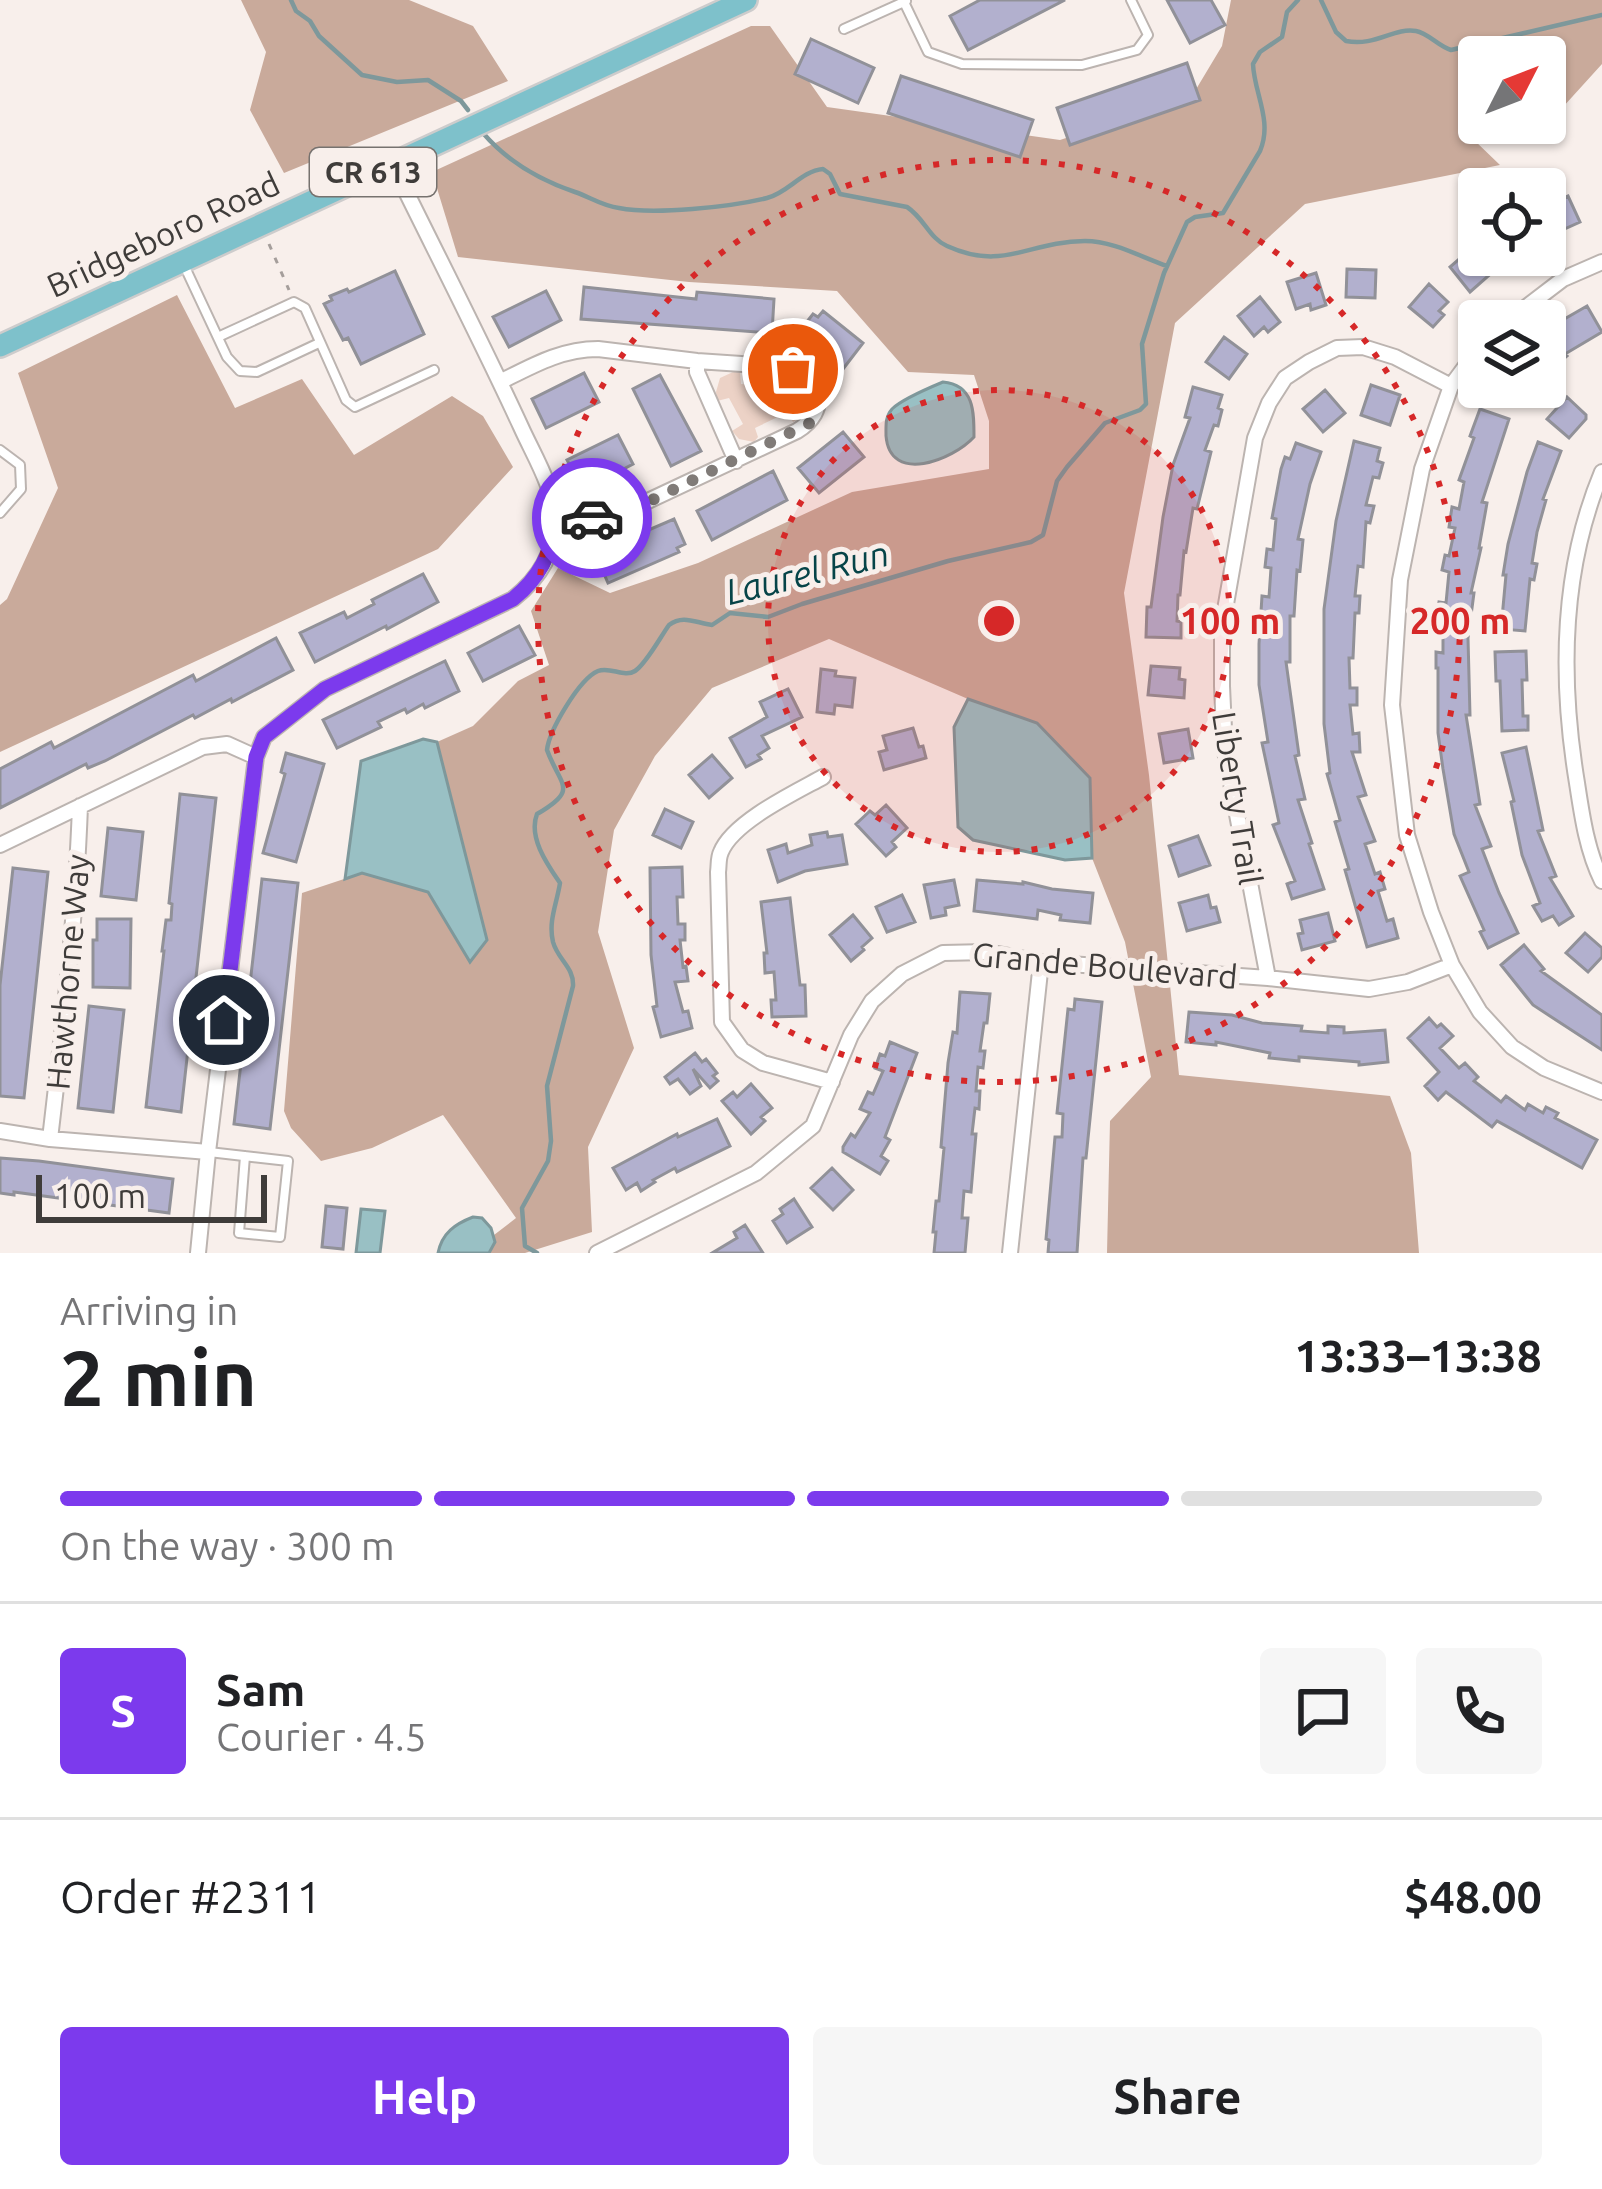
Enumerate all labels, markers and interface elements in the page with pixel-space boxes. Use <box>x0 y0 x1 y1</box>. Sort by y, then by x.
north arrow <box>1458 36 1566 144</box>
map controls <box>1458 36 1566 408</box>
road number: CR 613 <box>310 148 436 196</box>
street label: Bridgeboro Road <box>41 164 285 304</box>
button: locate <box>1458 168 1566 276</box>
button: layers <box>1458 300 1566 408</box>
pin <box>742 318 844 420</box>
icon: bag <box>760 336 826 402</box>
courier <box>532 458 652 578</box>
icon: car <box>559 485 625 551</box>
water label: Laurel Run <box>721 532 893 612</box>
centre of rings <box>978 600 1020 642</box>
text: 100 m <box>1180 600 1280 641</box>
text: 200 m <box>1410 600 1510 641</box>
street label: Liberty Trail <box>1206 709 1270 887</box>
street label: Hawthorne Way <box>38 853 96 1091</box>
street label: Grande Boulevard <box>971 935 1239 995</box>
pin <box>173 969 275 1071</box>
icon: home <box>191 987 257 1053</box>
scale bar <box>36 1169 267 1222</box>
text: 100 m <box>54 1177 146 1214</box>
text: Arriving in <box>60 1289 238 1332</box>
text: 13:33–13:38 <box>1294 1330 1542 1381</box>
text: 2 min <box>60 1333 257 1421</box>
text: On the way · 300 m <box>60 1524 395 1567</box>
button: chat <box>1260 1648 1386 1774</box>
button: phone <box>1416 1648 1542 1774</box>
text: Sam <box>216 1664 305 1715</box>
text: S <box>110 1685 136 1736</box>
text: Courier · 4.5 <box>216 1715 427 1758</box>
text: Order #2311 <box>60 1871 322 1922</box>
text: $48.00 <box>1404 1871 1542 1922</box>
button: Help <box>60 2027 789 2165</box>
button: Share <box>813 2027 1542 2165</box>

